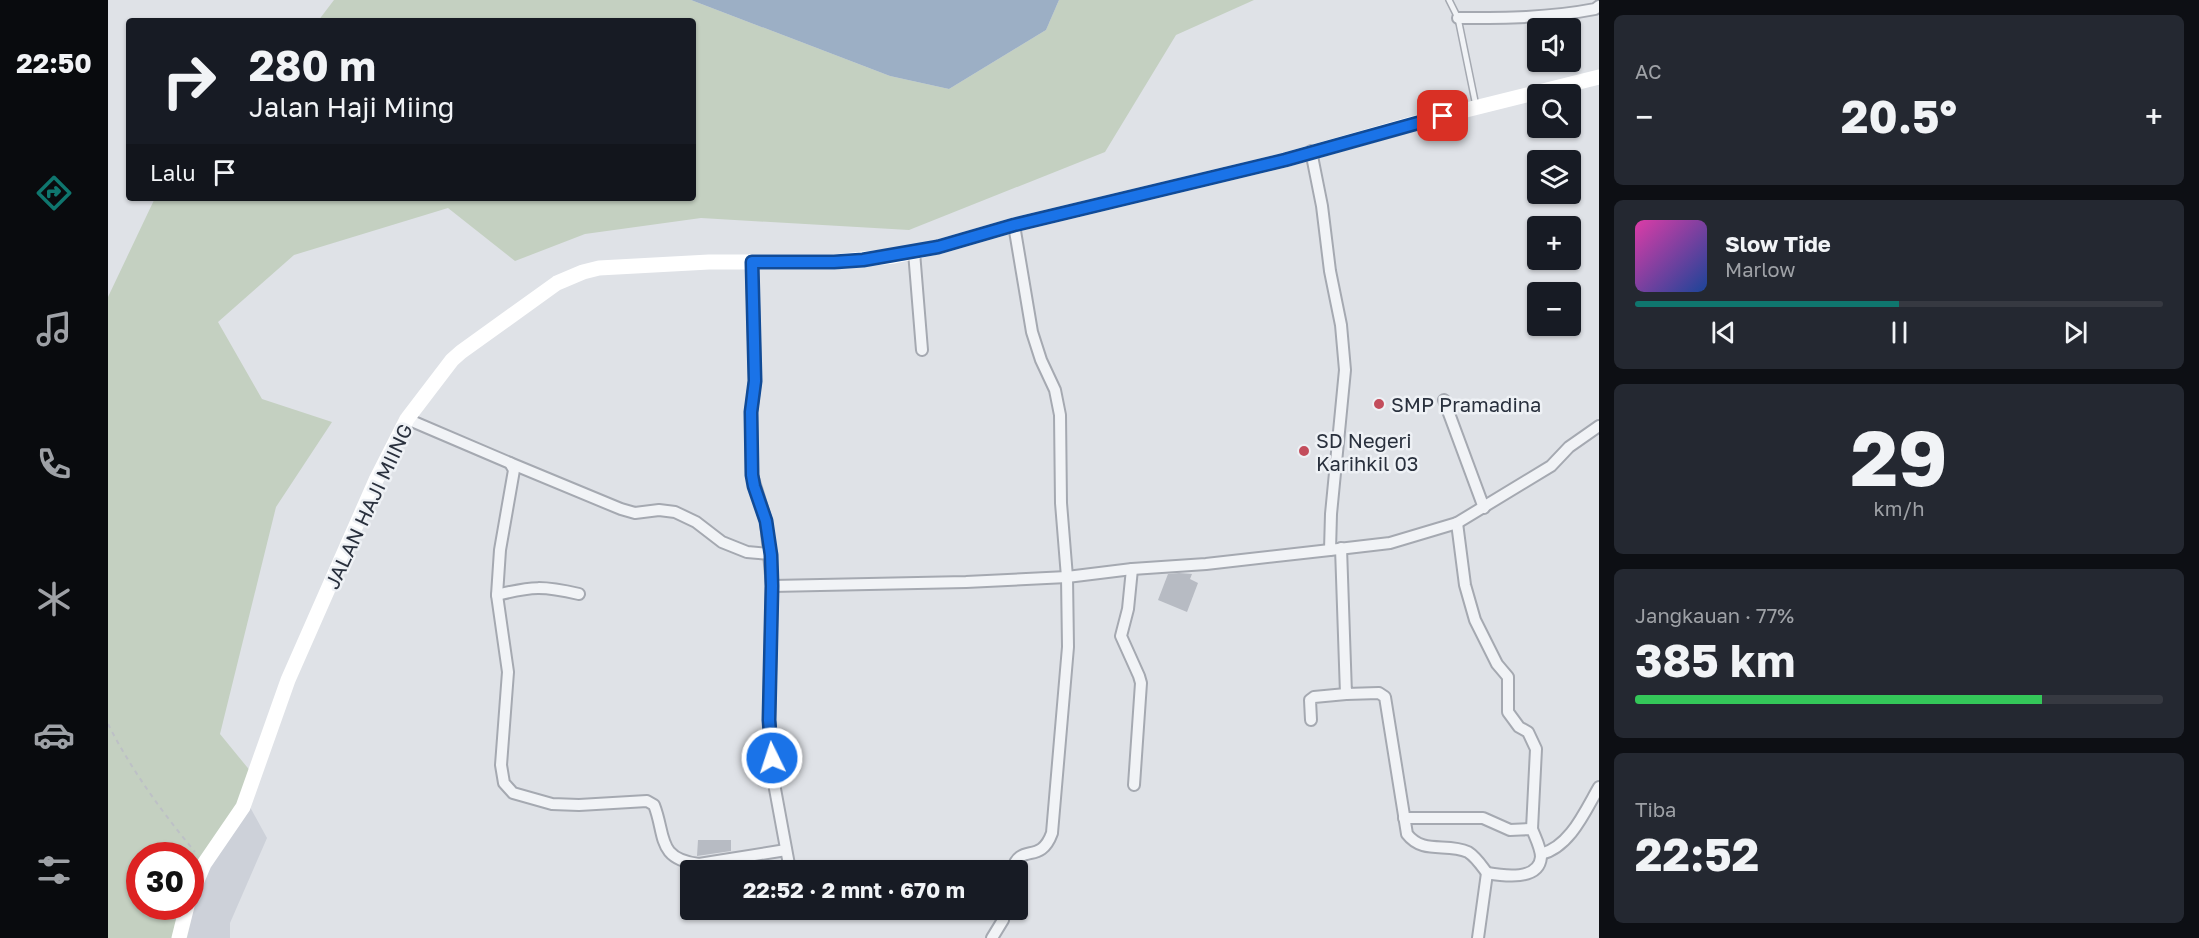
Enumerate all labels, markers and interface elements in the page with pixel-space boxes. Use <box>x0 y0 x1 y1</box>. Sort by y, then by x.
map controls <box>1527 18 1581 336</box>
button: sound <box>1527 18 1581 72</box>
text: 280 m <box>249 40 376 90</box>
icon: right <box>150 42 228 120</box>
text: 22:50 <box>16 47 92 79</box>
text: AC <box>1635 59 1662 83</box>
button: search <box>1527 84 1581 138</box>
text: 20.5° <box>1841 89 1957 143</box>
pin <box>1417 90 1468 141</box>
text: Jalan Haji Miing <box>249 91 454 123</box>
text: − <box>1635 97 1653 136</box>
text: + <box>2145 97 2163 136</box>
icon: arrive <box>1426 99 1459 132</box>
button: layers <box>1527 150 1581 204</box>
icon: arrive <box>208 156 241 189</box>
text: Lalu <box>150 159 196 186</box>
icon: directions <box>33 172 75 214</box>
button: + <box>1527 216 1581 270</box>
text: Slow Tide <box>1725 230 1831 257</box>
text: Marlow <box>1725 257 1796 281</box>
button: − <box>1527 282 1581 336</box>
icon: music <box>33 308 75 350</box>
icon: previous <box>1707 316 1740 349</box>
icon: pause <box>1883 316 1916 349</box>
icon: next <box>2059 316 2092 349</box>
place label: SMP Pramadina <box>1391 392 1541 416</box>
marker: SMP Pramadina <box>1372 397 1386 411</box>
text: 29 <box>1850 410 1948 503</box>
street label: JALAN HAJI MIING <box>319 419 417 593</box>
place label: SD Negeri Karihkil 03 <box>1316 428 1419 475</box>
icon: phone <box>33 443 75 485</box>
marker: SD Negeri Karihkil 03 <box>1297 444 1311 458</box>
text: km/h <box>1874 496 1924 520</box>
icon: climate <box>33 578 75 620</box>
text: Jangkauan · 77% <box>1635 603 1794 627</box>
text: 385 km <box>1635 633 1795 687</box>
icon: car <box>33 714 75 756</box>
position arrow <box>740 726 804 790</box>
text: Tiba <box>1635 797 1676 821</box>
text: 22:52 <box>1635 827 1759 881</box>
speed limit sign: 30 <box>126 842 204 920</box>
icon: filters <box>33 849 75 891</box>
text: 22:52 · 2 mnt · 670 m <box>743 876 965 903</box>

